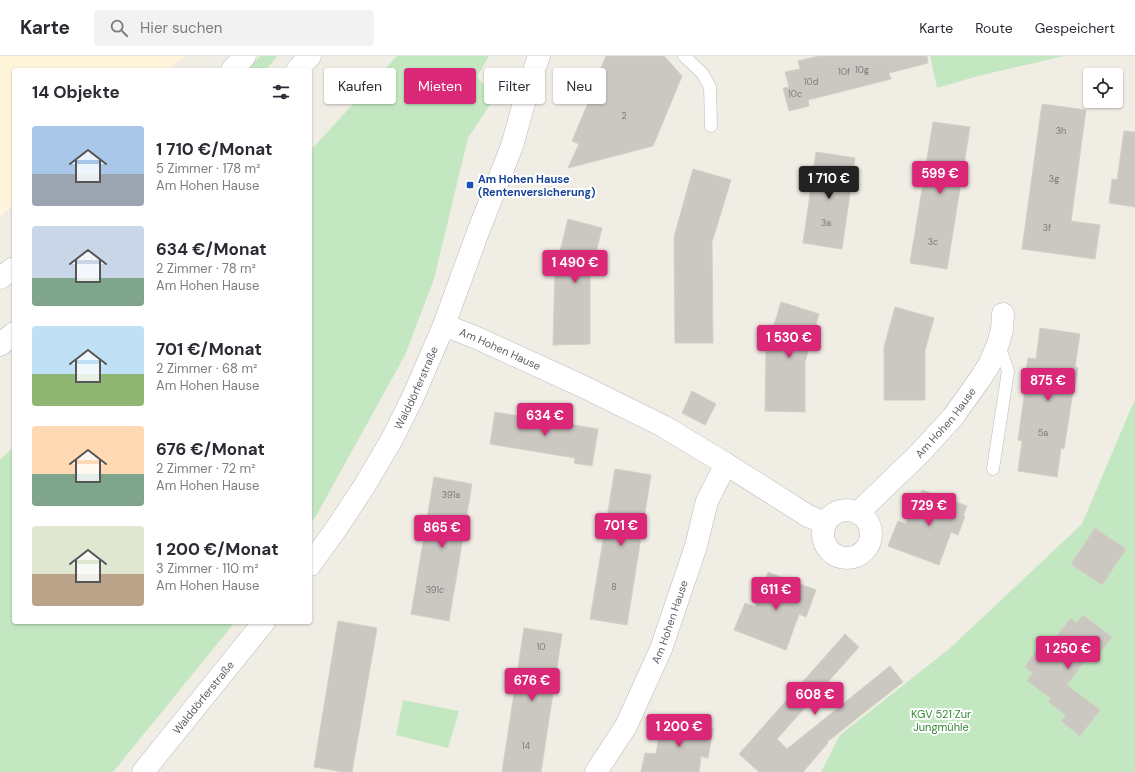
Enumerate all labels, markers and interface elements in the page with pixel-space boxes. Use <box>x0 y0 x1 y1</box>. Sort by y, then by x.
search box <box>94 10 374 46</box>
text: Karte <box>20 15 70 40</box>
icon: search <box>108 17 130 39</box>
text: Hier suchen <box>140 18 222 38</box>
text: Karte <box>919 19 953 37</box>
text: Route <box>975 19 1013 37</box>
text: Gespeichert <box>1035 19 1115 37</box>
house number: 10g <box>855 64 869 76</box>
house number: 10f <box>838 66 850 78</box>
chip: Kaufen <box>324 68 396 104</box>
chip: Mieten <box>404 68 476 104</box>
chip: Filter <box>484 68 545 104</box>
chip: Neu <box>553 68 606 104</box>
map controls <box>1083 68 1123 108</box>
button: locate <box>1083 68 1123 108</box>
house number: 10d <box>804 76 819 88</box>
text: 14 Objekte <box>32 81 120 103</box>
icon: filters <box>270 81 292 103</box>
house number: 10c <box>788 88 802 100</box>
house number: 2 <box>621 110 627 122</box>
house number: 3h <box>1056 125 1066 137</box>
text: 1 710 €/Monat <box>156 138 272 160</box>
icon: home <box>64 142 112 190</box>
text: 5 Zimmer · 178 m² <box>156 160 260 177</box>
pin: 599 € <box>912 161 968 195</box>
text: 599 € <box>921 165 959 182</box>
pin: 1 710 € <box>792 166 866 200</box>
text: 1 710 € <box>808 170 850 187</box>
place label: Am Hohen Hause (Rentenversicherung) <box>478 172 596 199</box>
house number: 3g <box>1049 173 1059 185</box>
text: Am Hohen Hause <box>156 177 259 194</box>
marker: Am Hohen Hause (Rentenversicherung) <box>465 180 475 190</box>
house number: 3a <box>821 217 831 229</box>
house number: 3f <box>1043 222 1051 234</box>
house number: 3c <box>928 236 938 248</box>
text: 634 €/Monat <box>156 238 267 260</box>
icon: home <box>64 242 112 290</box>
pin: 1 490 € <box>538 250 612 284</box>
text: 1 490 € <box>552 254 598 271</box>
text: 2 Zimmer · 78 m² <box>156 260 256 277</box>
text: Am Hohen Hause <box>156 277 259 294</box>
street label: Am Hohen Hause <box>457 325 543 373</box>
pin: 1 530 € <box>752 325 826 359</box>
text: 1 530 € <box>766 329 812 346</box>
text: 701 €/Monat <box>156 338 262 360</box>
icon: home <box>64 342 112 390</box>
street label: Walddörferstraße <box>391 344 441 432</box>
text: 2 Zimmer · 68 m² <box>156 360 257 377</box>
pin: 875 € <box>1020 368 1076 402</box>
text: 875 € <box>1030 372 1066 389</box>
text: Am Hohen Hause <box>156 377 259 394</box>
street label: Am Hohen Hause <box>912 385 979 461</box>
pin: 634 € <box>517 403 573 437</box>
text: 634 € <box>526 407 564 424</box>
house number: 5a <box>1038 427 1048 439</box>
text: 676 €/Monat <box>156 438 265 460</box>
icon: home <box>64 442 112 490</box>
text: 2 Zimmer · 72 m² <box>156 460 255 477</box>
text: Am Hohen Hause <box>156 477 259 494</box>
house number: 391a <box>442 489 460 501</box>
pin: 729 € <box>901 493 957 527</box>
text: 729 € <box>911 497 947 514</box>
pin: 701 € <box>593 513 649 547</box>
pin: 865 € <box>414 515 470 549</box>
text: 701 € <box>604 517 638 534</box>
text: 865 € <box>423 519 461 536</box>
text: 1 200 €/Monat <box>156 538 279 560</box>
icon: home <box>64 542 112 590</box>
text: 3 Zimmer · 110 m² <box>156 560 258 577</box>
text: Am Hohen Hause <box>156 577 259 594</box>
pin: 611 € <box>748 577 804 611</box>
street label: Am Hohen Hause <box>648 578 691 666</box>
house number: 8 <box>611 581 617 593</box>
text: 611 € <box>760 581 792 598</box>
house number: 391c <box>426 584 444 596</box>
pin: 1 250 € <box>1031 636 1105 670</box>
text: 1 250 € <box>1045 640 1091 657</box>
house number: 10 <box>537 641 545 653</box>
street label: Walddörferstraße <box>170 658 237 737</box>
pin: 676 € <box>504 668 560 702</box>
text: 676 € <box>514 672 550 689</box>
pin: 608 € <box>787 682 843 716</box>
text: 608 € <box>796 686 834 703</box>
park label: KGV 521 Zur Jungmühle <box>911 707 971 734</box>
pin: 1 200 € <box>642 714 716 748</box>
text: 1 200 € <box>656 718 702 735</box>
house number: 14 <box>522 740 531 752</box>

